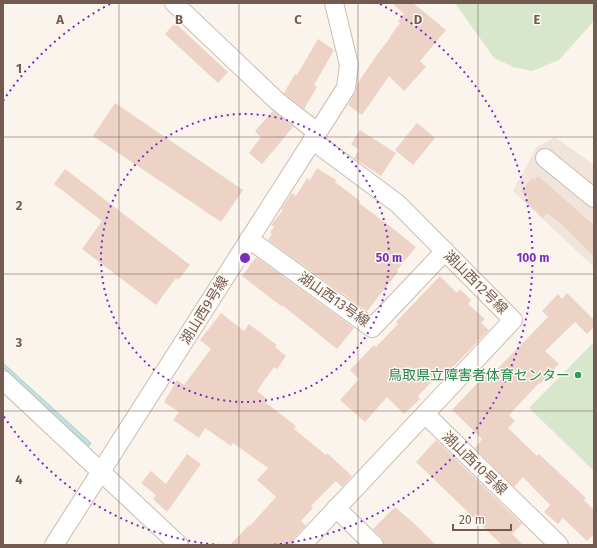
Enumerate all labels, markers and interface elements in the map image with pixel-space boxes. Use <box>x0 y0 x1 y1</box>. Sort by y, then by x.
text: A <box>55 12 64 27</box>
text: B <box>175 12 183 27</box>
text: C <box>294 12 302 27</box>
text: D <box>414 12 423 27</box>
text: E <box>534 12 541 27</box>
text: 1 <box>16 61 22 76</box>
text: 2 <box>16 198 23 213</box>
street label: 湖山西12号線 <box>440 247 511 318</box>
centre of rings <box>238 251 252 265</box>
text: 50 m <box>376 251 402 265</box>
text: 100 m <box>517 251 549 265</box>
street label: 湖山西13号線 <box>295 269 373 330</box>
street label: 湖山西9号線 <box>177 273 232 348</box>
text: 3 <box>15 335 23 350</box>
place label: 鳥取県立障害者体育センター <box>388 367 570 384</box>
marker: 鳥取県立障害者体育センター <box>573 370 583 380</box>
street label: 湖山西10号線 <box>439 428 511 499</box>
text: 4 <box>15 472 23 487</box>
scale bar <box>453 506 511 532</box>
text: 20 m <box>459 513 485 527</box>

